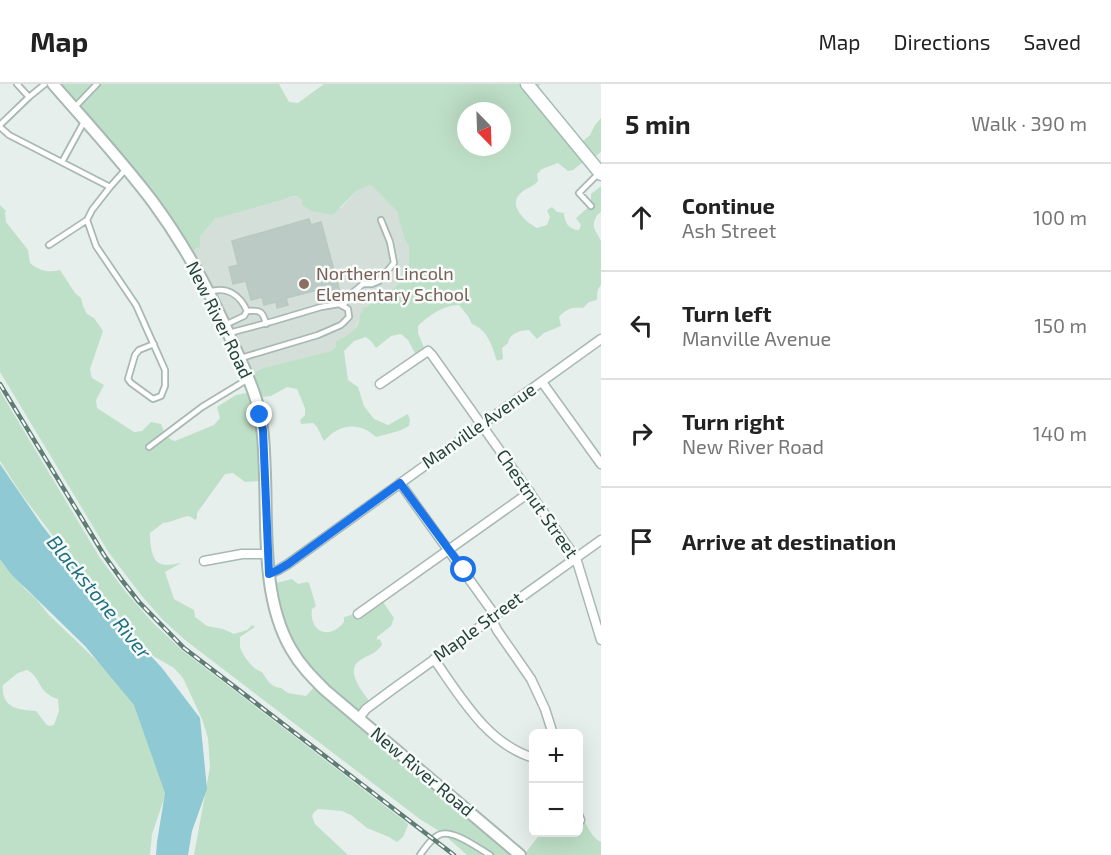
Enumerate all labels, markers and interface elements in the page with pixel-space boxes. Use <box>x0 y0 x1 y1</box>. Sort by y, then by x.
text: Map <box>30 24 88 58</box>
text: Map <box>818 29 861 54</box>
text: Directions <box>894 29 990 54</box>
text: Saved <box>1023 29 1081 54</box>
north arrow <box>457 102 511 156</box>
text: 5 min <box>625 108 691 139</box>
text: Walk · 390 m <box>971 111 1087 135</box>
text: Continue <box>682 192 775 218</box>
icon: ahead <box>625 201 658 234</box>
text: 100 m <box>1033 205 1087 229</box>
text: Ash Street <box>682 218 776 242</box>
street label: New River Road <box>182 257 258 382</box>
place label: Northern Lincoln Elementary School <box>316 262 470 305</box>
marker: Northern Lincoln Elementary School <box>297 277 311 291</box>
text: Turn left <box>682 300 771 326</box>
icon: left <box>625 309 658 342</box>
text: 150 m <box>1034 313 1087 337</box>
text: Manville Avenue <box>682 326 831 350</box>
street label: Manville Avenue <box>417 378 540 473</box>
route end <box>246 401 272 427</box>
text: Turn right <box>682 408 784 434</box>
icon: right <box>625 417 658 450</box>
text: 140 m <box>1033 421 1087 445</box>
text: New River Road <box>682 434 824 458</box>
street label: Chestnut Street <box>492 445 584 562</box>
icon: arrive <box>625 525 658 558</box>
text: Arrive at destination <box>682 528 896 554</box>
water label: Blackstone River <box>43 530 158 664</box>
route start <box>450 556 476 582</box>
street label: Maple Street <box>428 586 527 666</box>
street label: New River Road <box>367 722 479 821</box>
map controls <box>529 729 583 837</box>
button: + <box>529 729 583 783</box>
button: − <box>529 783 583 837</box>

